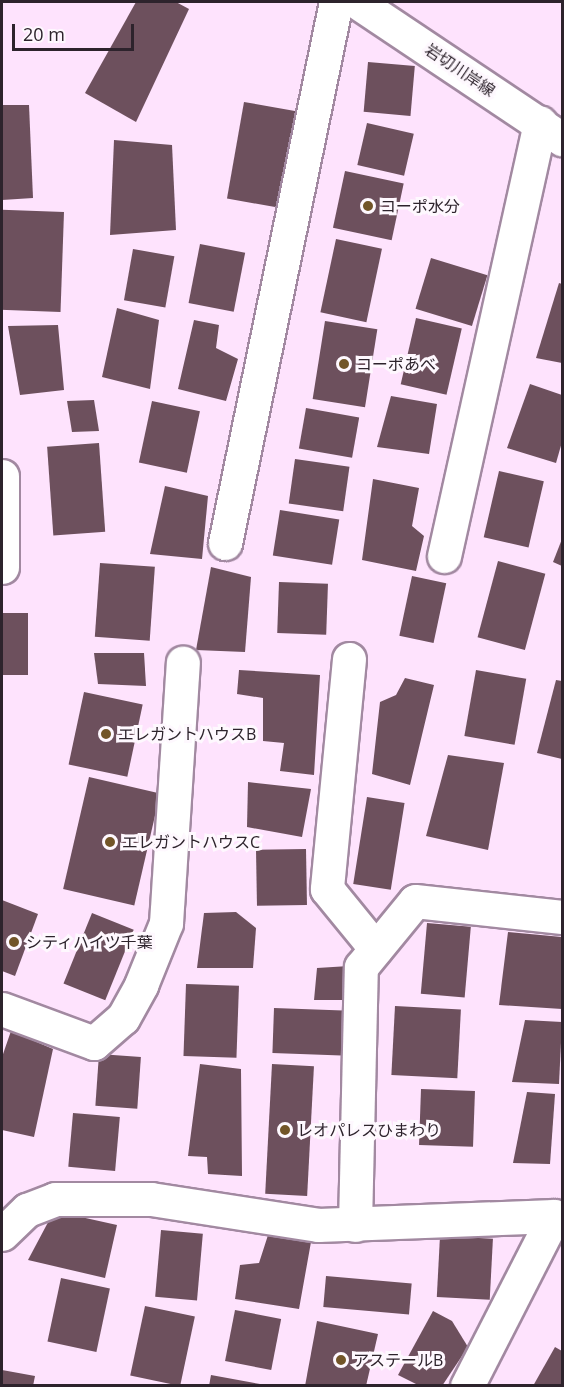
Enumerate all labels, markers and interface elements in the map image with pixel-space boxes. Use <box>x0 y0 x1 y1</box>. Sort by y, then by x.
scale bar <box>15 12 136 50</box>
text: 20 m <box>23 22 65 46</box>
street label: 岩切川岸線 <box>421 40 499 100</box>
place label: コーポ水分 <box>380 196 460 216</box>
marker: コーポ水分 <box>361 199 375 213</box>
place label: コーポあべ <box>356 354 436 374</box>
marker: コーポあべ <box>337 357 351 371</box>
place label: エレガントハウスB <box>118 724 256 744</box>
marker: エレガントハウスB <box>99 727 113 741</box>
place label: エレガントハウスC <box>122 832 260 852</box>
marker: エレガントハウスC <box>103 835 117 849</box>
place label: シティハイツ千葉 <box>26 932 154 952</box>
marker: シティハイツ千葉 <box>7 935 21 949</box>
place label: レオパレスひまわり <box>297 1120 441 1140</box>
marker: レオパレスひまわり <box>278 1123 292 1137</box>
place label: アステールB <box>353 1350 443 1370</box>
marker: アステールB <box>334 1353 348 1367</box>

